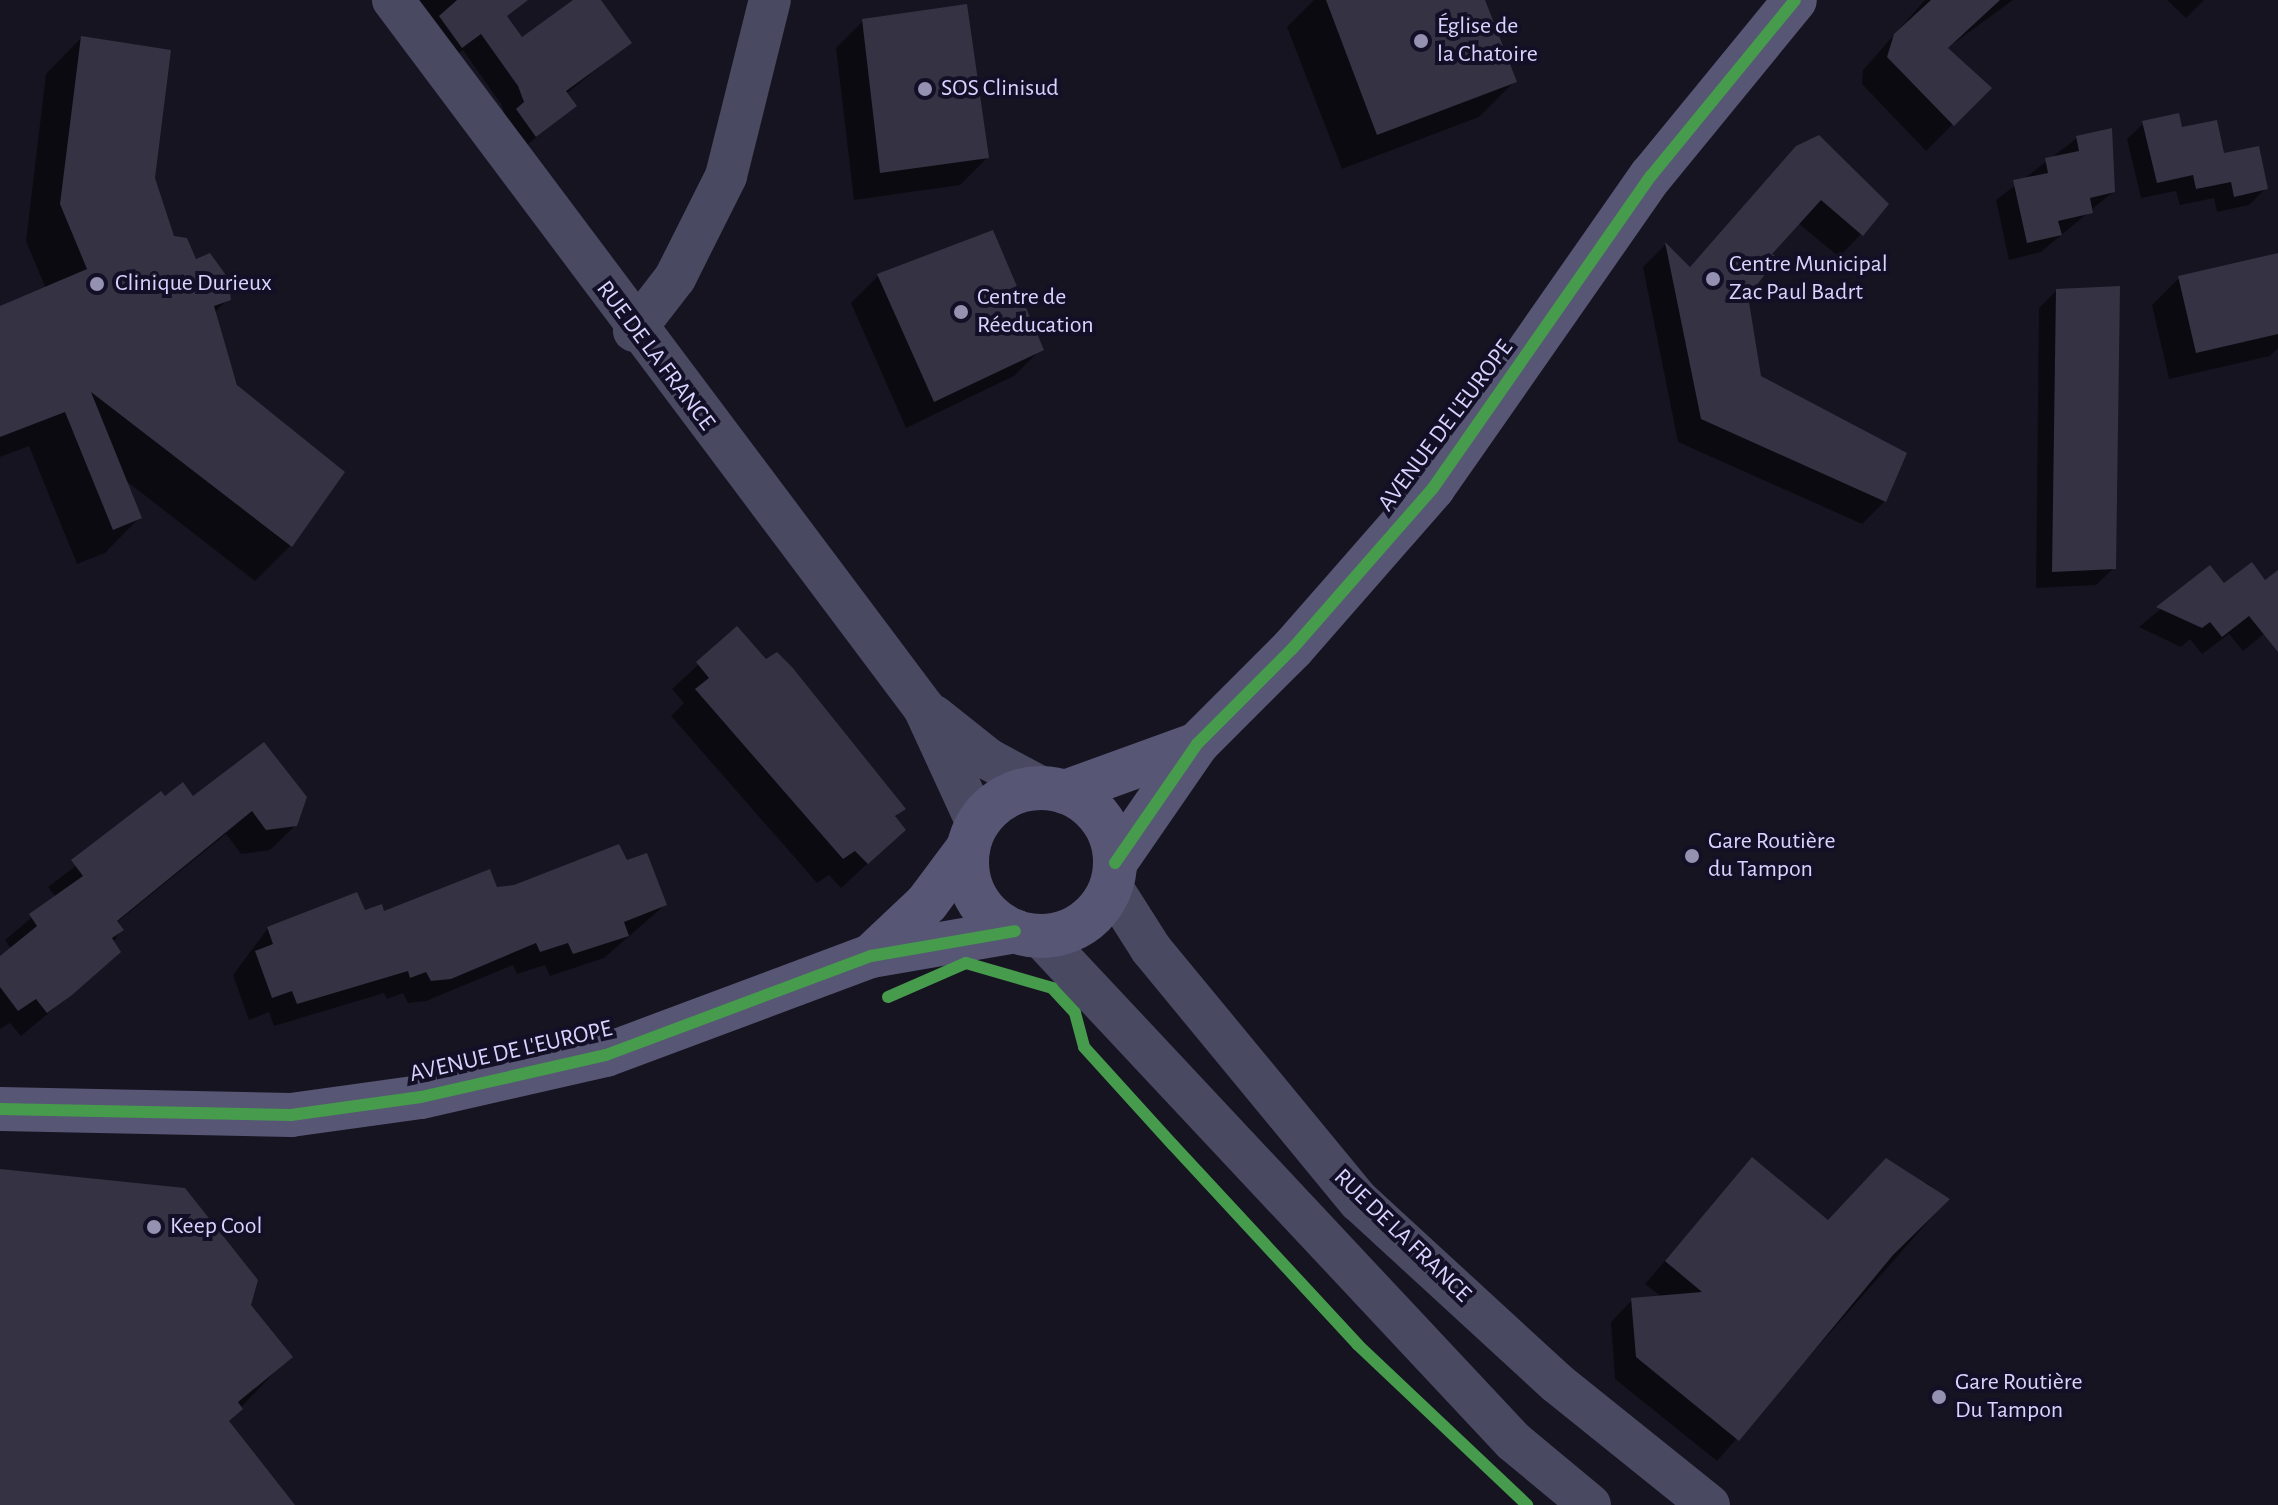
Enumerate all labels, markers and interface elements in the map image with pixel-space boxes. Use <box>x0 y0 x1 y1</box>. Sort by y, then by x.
place label: Église de la Chatoire <box>1437 13 1538 69</box>
marker: Église de la Chatoire <box>1412 32 1430 50</box>
place label: SOS Clinisud <box>941 75 1059 103</box>
marker: SOS Clinisud <box>916 80 934 98</box>
place label: Centre Municipal Zac Paul Badrt <box>1729 251 1888 307</box>
place label: Clinique Durieux <box>115 270 272 298</box>
marker: Centre Municipal Zac Paul Badrt <box>1704 270 1722 288</box>
marker: Clinique Durieux <box>86 273 108 295</box>
street label: RUE DE LA FRANCE <box>589 276 721 436</box>
place label: Centre de Réeducation <box>977 284 1094 340</box>
marker: Centre de Réeducation <box>952 303 970 321</box>
street label: AVENUE DE L'EUROPE <box>1372 335 1520 517</box>
place label: Gare Routière du Tampon <box>1708 828 1836 884</box>
marker: Gare Routière du Tampon <box>1683 847 1701 865</box>
street label: AVENUE DE L'EUROPE <box>407 1015 615 1089</box>
street label: RUE DE LA FRANCE <box>1327 1163 1477 1309</box>
place label: Keep Cool <box>170 1213 262 1241</box>
marker: Keep Cool <box>145 1218 163 1236</box>
place label: Gare Routière Du Tampon <box>1955 1369 2083 1425</box>
marker: Gare Routière Du Tampon <box>1930 1388 1948 1406</box>

